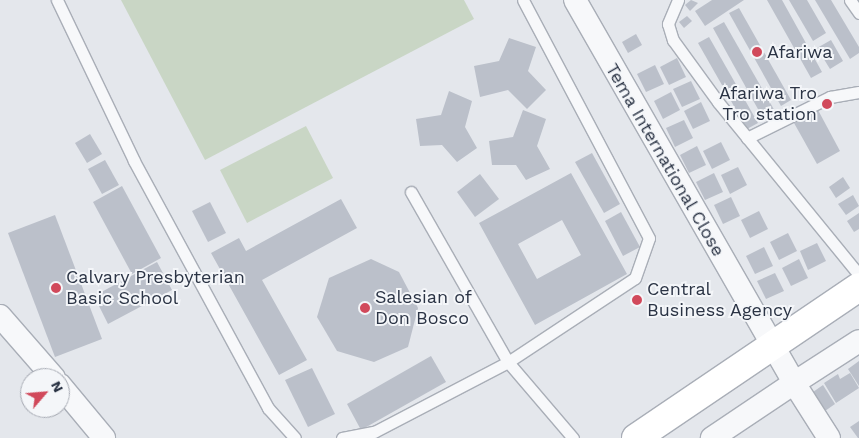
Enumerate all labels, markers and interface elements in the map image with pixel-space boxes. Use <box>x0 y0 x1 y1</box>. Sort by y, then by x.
place label: Afariwa <box>767 41 832 63</box>
marker: Afariwa <box>751 46 763 58</box>
street label: Tema International Close <box>601 59 729 261</box>
place label: Afariwa Tro Tro station <box>718 83 817 126</box>
marker: Afariwa Tro Tro station <box>821 98 833 110</box>
place label: Calvary Presbyterian Basic School <box>66 267 245 310</box>
place label: Central Business Agency <box>647 279 793 322</box>
marker: Calvary Presbyterian Basic School <box>50 282 62 294</box>
place label: Salesian of Don Bosco <box>375 287 472 330</box>
marker: Central Business Agency <box>631 294 643 306</box>
marker: Salesian of Don Bosco <box>359 302 371 314</box>
north arrow <box>20 368 70 418</box>
text: N <box>48 378 67 395</box>

